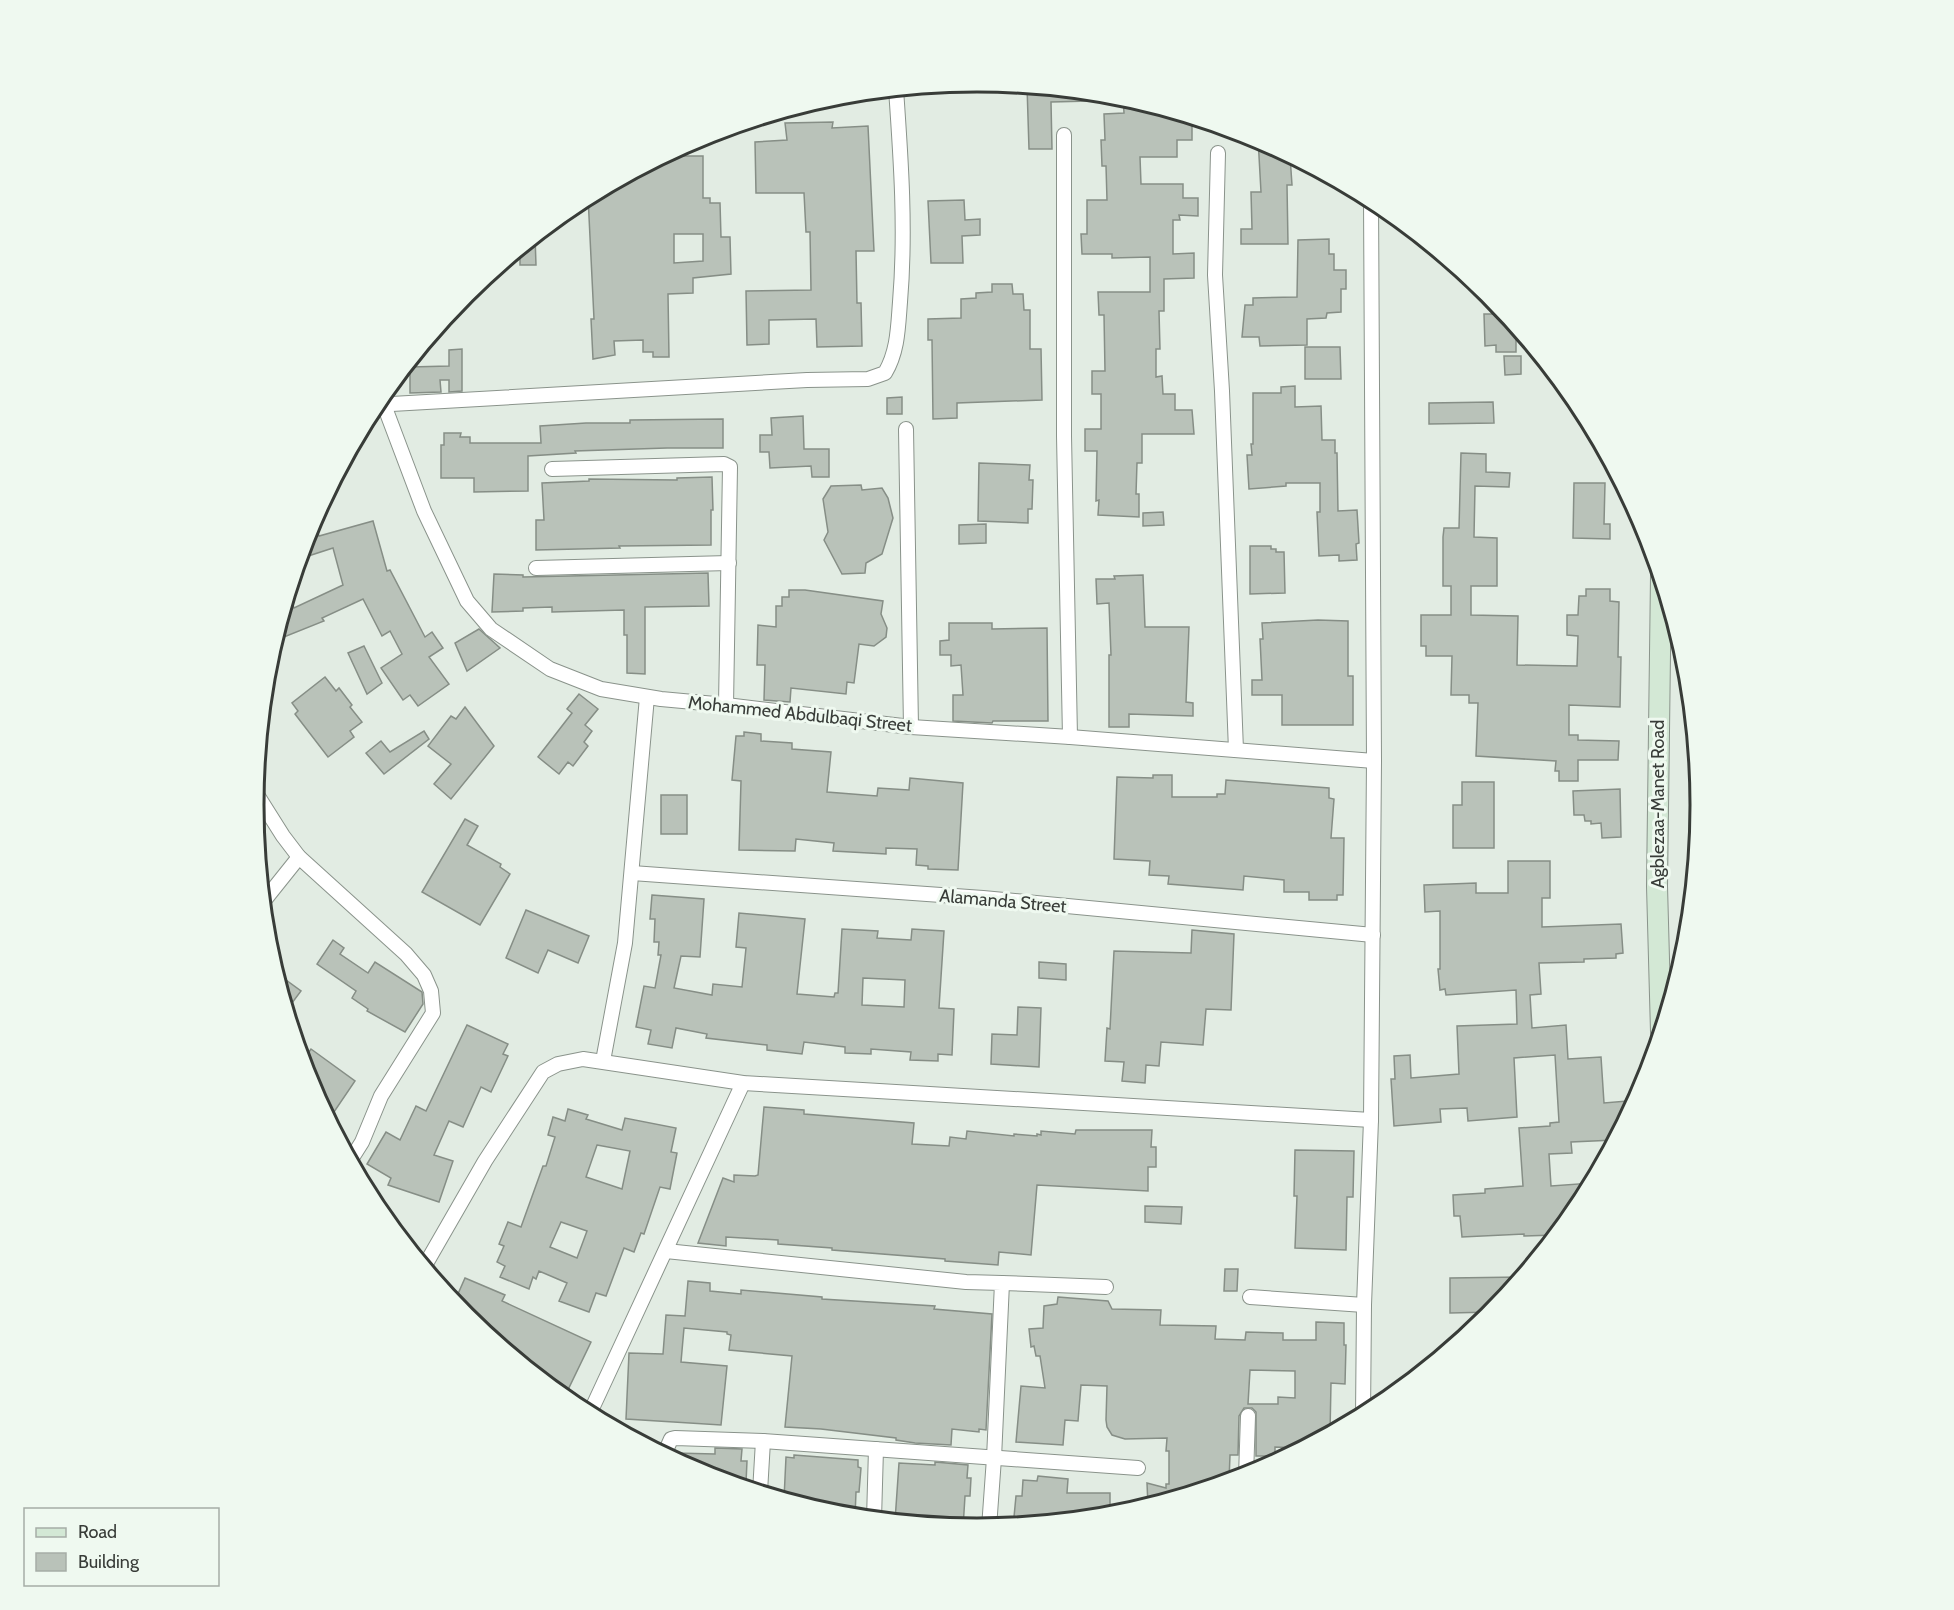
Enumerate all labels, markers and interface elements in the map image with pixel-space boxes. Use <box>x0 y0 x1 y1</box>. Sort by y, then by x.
street label: Mohammed Abdulbaqi Street <box>687 691 913 737</box>
street label: Agblezaa-Manet Road <box>1647 720 1669 888</box>
street label: Alamanda Street <box>939 884 1067 918</box>
legend <box>24 1508 219 1586</box>
text: Road <box>78 1521 117 1543</box>
text: Building <box>78 1551 140 1573</box>

